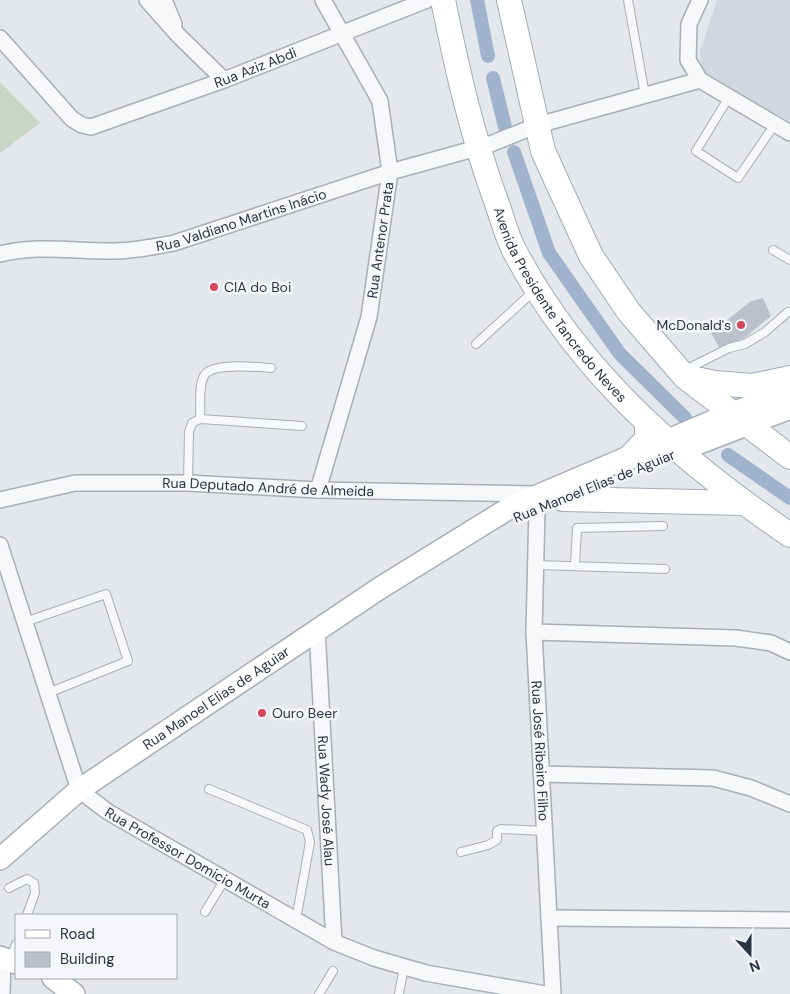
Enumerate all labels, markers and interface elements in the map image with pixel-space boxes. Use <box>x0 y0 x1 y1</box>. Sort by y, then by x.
street label: Rua Aziz Abdi <box>212 43 299 92</box>
street label: Rua Antenor Prata <box>363 181 397 300</box>
street label: Rua Valdiano Martins Inácio <box>155 185 329 255</box>
street label: Avenida Presidente Tancredo Neves <box>490 205 631 406</box>
place label: CIA do Boi <box>224 278 291 296</box>
marker: CIA do Boi <box>208 281 220 293</box>
place label: McDonald's <box>656 316 731 334</box>
marker: McDonald's <box>735 319 747 331</box>
street label: Rua Manoel Elias de Aguiar <box>511 445 677 527</box>
street label: Rua Deputado André de Almeida <box>162 474 374 500</box>
street label: Rua Manoel Elias de Aguiar <box>139 642 293 754</box>
street label: Rua José Ribeiro Filho <box>528 680 553 822</box>
place label: Ouro Beer <box>272 704 337 722</box>
marker: Ouro Beer <box>256 707 268 719</box>
street label: Rua Wady José Alau <box>314 735 339 866</box>
street label: Rua Professor Domicio Murta <box>102 803 274 913</box>
legend <box>15 914 178 979</box>
text: Road <box>60 924 95 944</box>
north arrow <box>725 929 775 979</box>
text: Building <box>60 949 115 969</box>
text: N <box>747 956 763 976</box>

